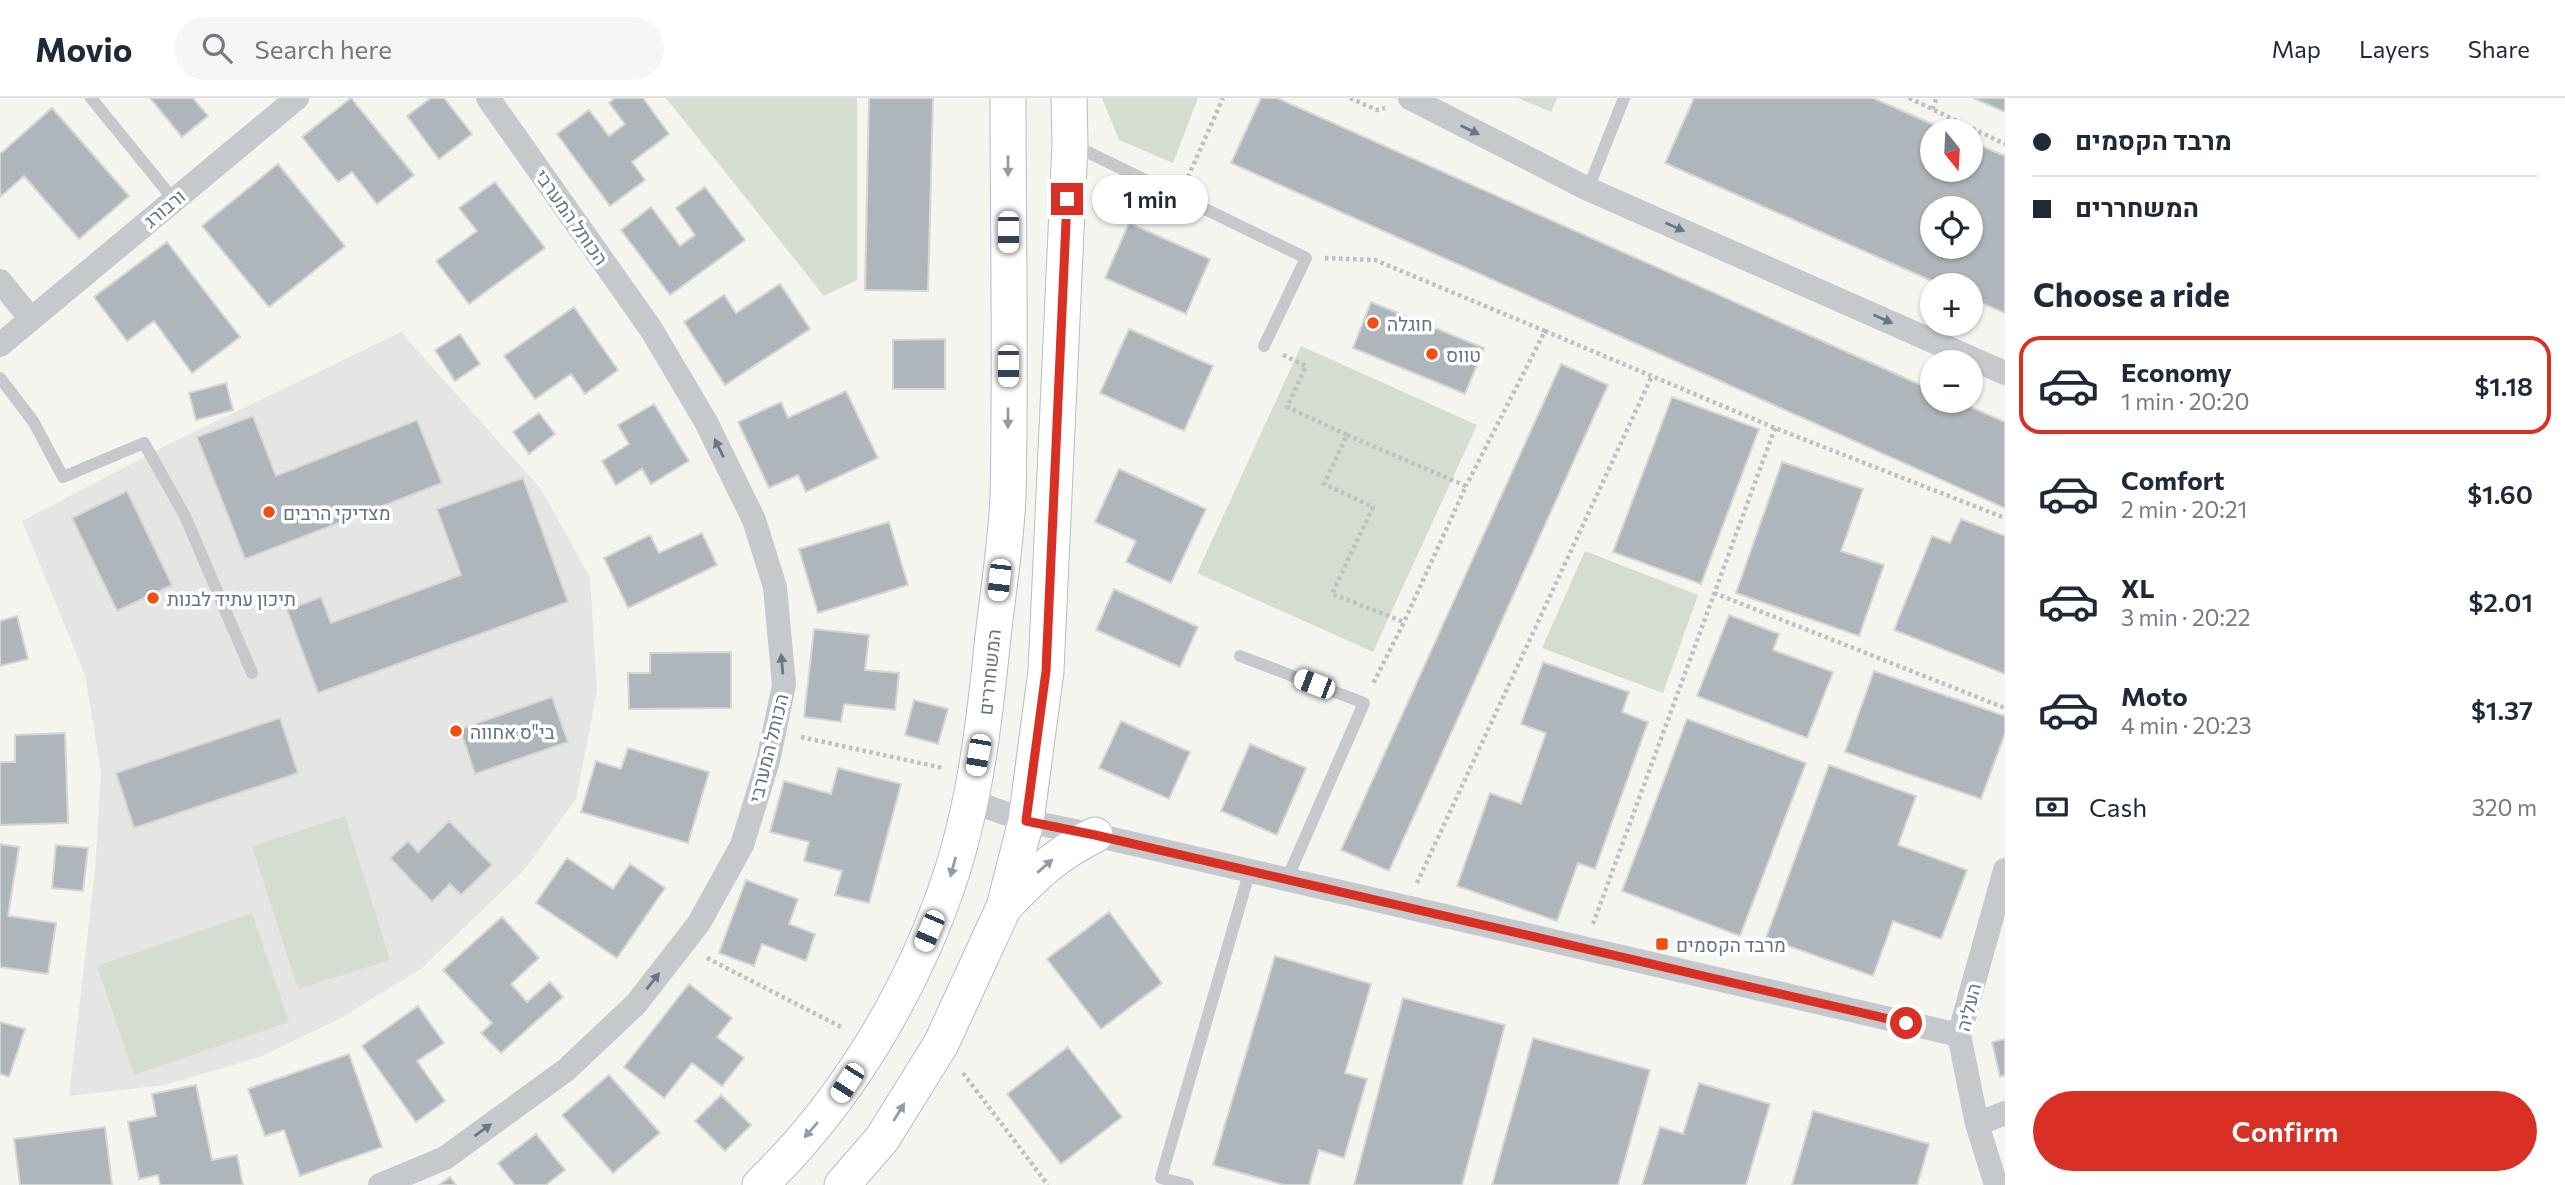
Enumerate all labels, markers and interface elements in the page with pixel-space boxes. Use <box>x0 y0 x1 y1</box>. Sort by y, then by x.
search box <box>174 17 664 80</box>
text: Movio <box>35 28 132 69</box>
icon: search <box>198 29 236 67</box>
text: Search here <box>254 33 392 64</box>
text: Map <box>2272 34 2321 63</box>
text: Layers <box>2359 34 2430 63</box>
text: Share <box>2468 34 2530 63</box>
north arrow <box>1920 119 1983 182</box>
map controls <box>1920 119 1983 413</box>
one-way arrow <box>1460 124 1480 135</box>
text: מרבד הקסמים <box>2075 124 2232 155</box>
one-way arrow <box>1002 155 1014 177</box>
street label: הכותל המערבי <box>531 165 613 269</box>
callout: 1 min <box>1092 174 1207 224</box>
route end <box>1051 183 1083 215</box>
street label: ורבורג <box>139 184 189 232</box>
text: 1 min <box>1123 185 1177 213</box>
text: המשחררים <box>2075 191 2199 222</box>
button: locate <box>1920 196 1983 259</box>
car <box>998 211 1019 253</box>
one-way arrow <box>1665 221 1685 233</box>
button: + <box>1920 273 1983 336</box>
text: Choose a ride <box>2033 274 2230 314</box>
place label: חוגלה <box>1387 312 1432 335</box>
one-way arrow <box>1873 313 1893 325</box>
marker: חוגלה <box>1365 315 1381 331</box>
place label: טווס <box>1446 343 1481 366</box>
car <box>998 345 1019 387</box>
marker: טווס <box>1424 346 1440 362</box>
button: − <box>1920 350 1983 413</box>
icon: car <box>2037 354 2100 417</box>
text: Economy <box>2121 356 2232 387</box>
text: $1.18 <box>2474 370 2533 401</box>
text: 1 min · 20:20 <box>2121 387 2249 415</box>
one-way arrow <box>1002 407 1014 429</box>
one-way arrow <box>713 438 725 458</box>
icon: car <box>2037 462 2100 525</box>
text: Comfort <box>2121 464 2224 495</box>
text: $1.60 <box>2467 478 2533 509</box>
text: 2 min · 20:21 <box>2121 495 2247 523</box>
place label: מצדיקי הרבים <box>283 501 391 524</box>
marker: מצדיקי הרבים <box>261 504 277 520</box>
car <box>987 558 1012 602</box>
icon: car <box>2037 570 2100 633</box>
text: XL <box>2121 572 2155 603</box>
text: $2.01 <box>2469 586 2533 617</box>
place label: תיכון עתיד לבנות <box>167 587 296 610</box>
marker: תיכון עתיד לבנות <box>145 590 161 606</box>
text: 3 min · 20:22 <box>2121 603 2251 631</box>
street label: המשחררים <box>973 628 1005 716</box>
one-way arrow <box>776 653 787 675</box>
car <box>1291 667 1338 701</box>
icon: car <box>2037 678 2100 741</box>
text: Moto <box>2121 680 2188 711</box>
street label: הכותל המערבי <box>743 691 793 805</box>
text: $1.37 <box>2471 694 2533 725</box>
text: 4 min · 20:23 <box>2121 711 2252 739</box>
place label: בי"ס אחווה <box>470 720 555 743</box>
marker: בי"ס אחווה <box>448 723 464 739</box>
car <box>965 732 992 778</box>
icon: cash <box>2033 788 2071 826</box>
text: Cash <box>2089 791 2147 822</box>
text: 320 m <box>2472 793 2537 821</box>
one-way arrow <box>947 856 958 878</box>
one-way arrow <box>1037 859 1054 874</box>
car <box>912 908 947 954</box>
place label: מרבד הקסמים <box>1676 933 1786 956</box>
marker: מרבד הקסמים <box>1654 936 1670 952</box>
one-way arrow <box>646 973 661 991</box>
street label: העליה <box>1951 981 1985 1033</box>
route start <box>1890 1007 1922 1039</box>
car <box>827 1060 868 1106</box>
button: Confirm <box>2033 1091 2537 1171</box>
one-way arrow <box>893 1102 906 1122</box>
one-way arrow <box>804 1121 819 1138</box>
one-way arrow <box>473 1123 492 1137</box>

